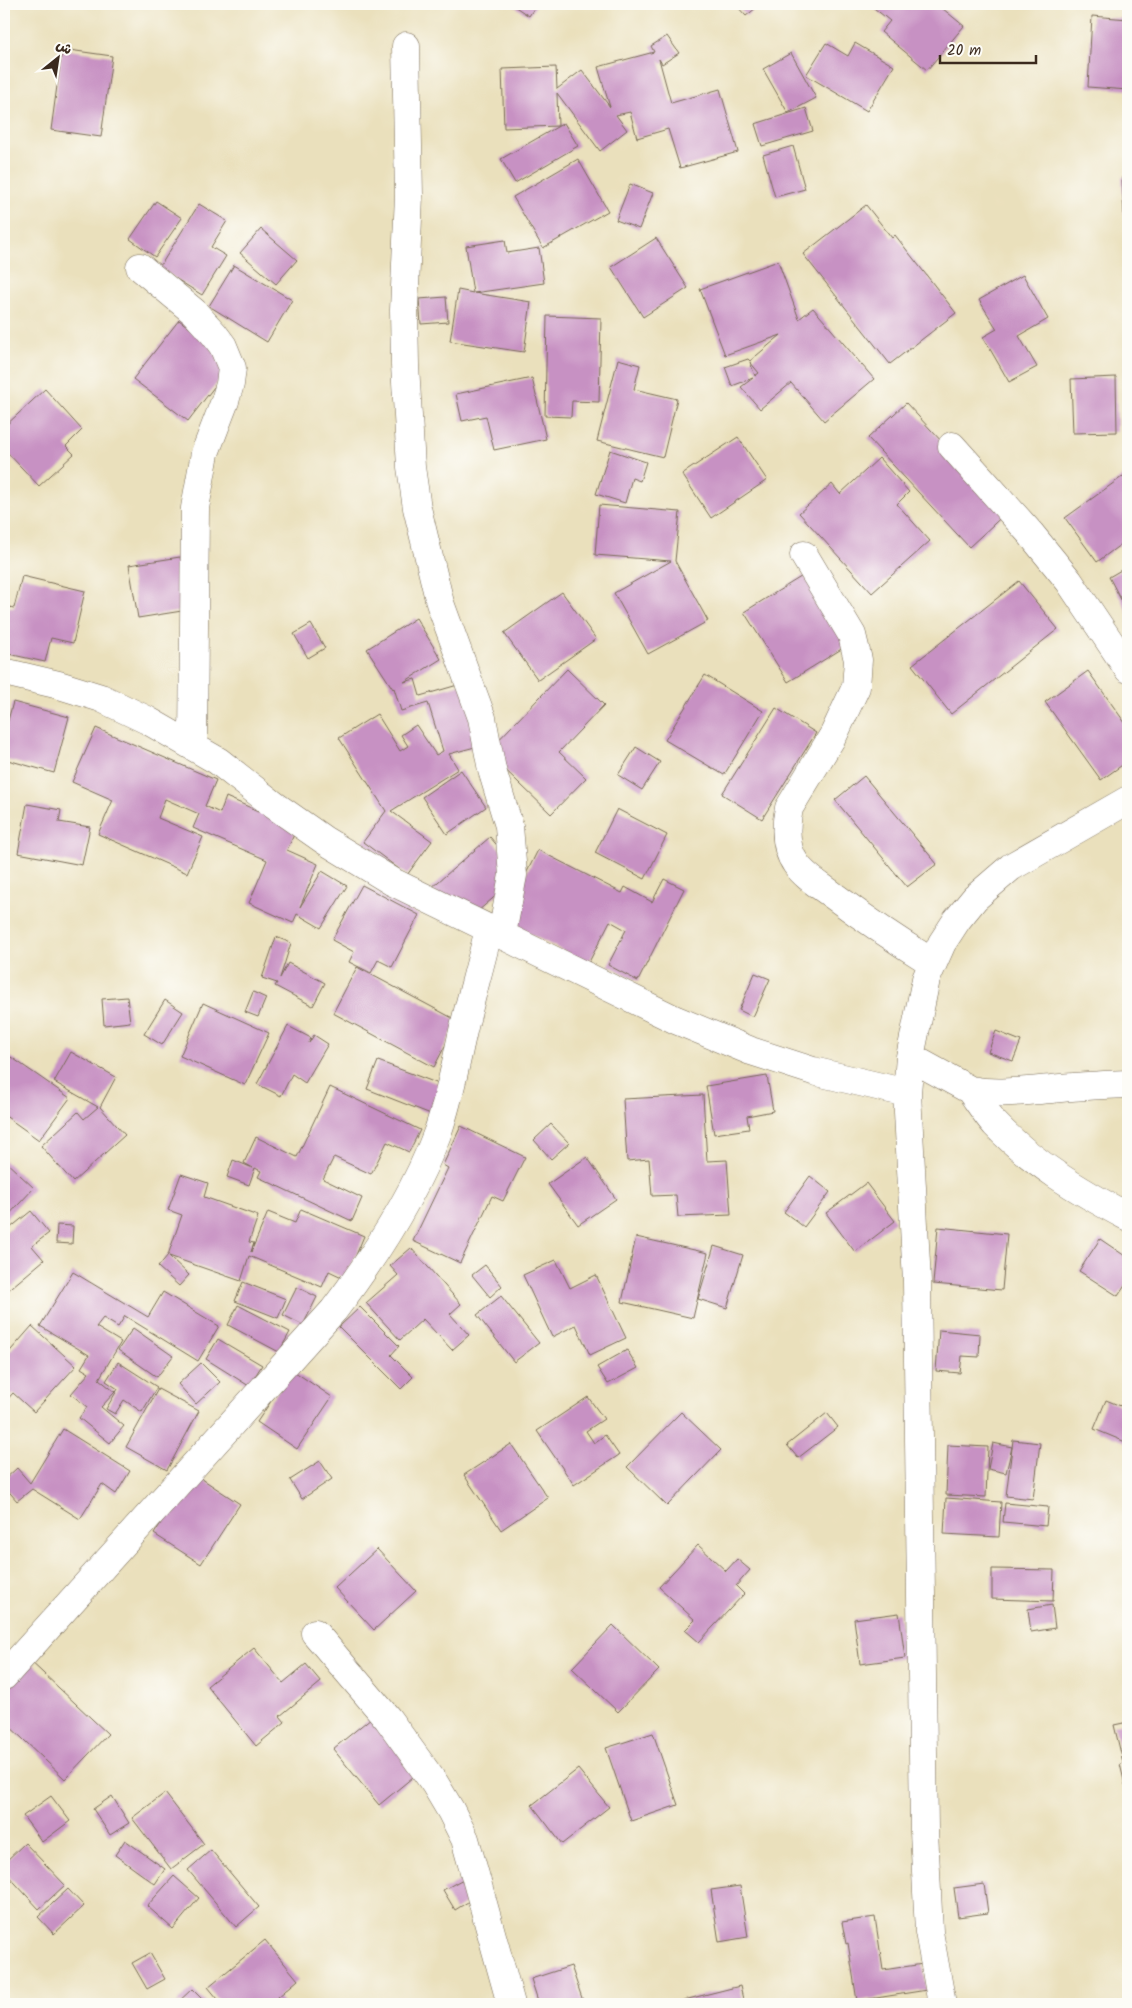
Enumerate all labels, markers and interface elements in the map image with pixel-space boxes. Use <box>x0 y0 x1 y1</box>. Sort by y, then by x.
north arrow <box>32 32 82 82</box>
scale bar <box>940 32 1036 64</box>
text: ش <box>52 34 76 61</box>
text: 20 m <box>947 39 981 63</box>

